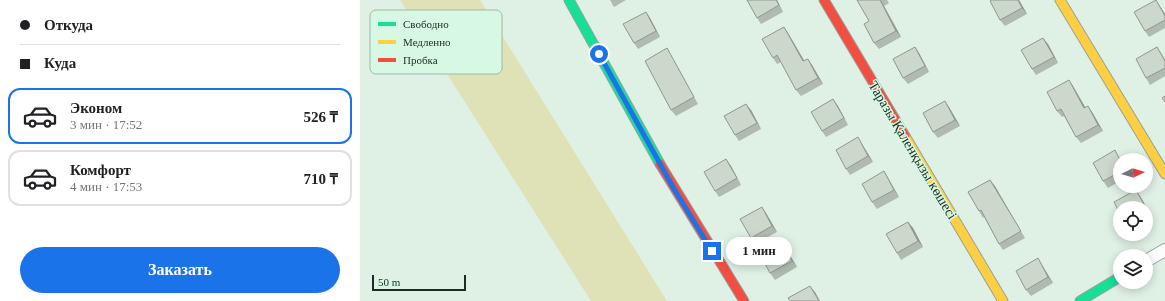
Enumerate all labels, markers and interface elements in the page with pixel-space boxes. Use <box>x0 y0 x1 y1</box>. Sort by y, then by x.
legend <box>370 10 502 74</box>
text: Откуда <box>44 17 93 33</box>
text: Свободно <box>403 18 449 30</box>
text: Медленно <box>403 36 451 48</box>
route start <box>590 45 608 63</box>
text: Пробка <box>403 54 438 66</box>
text: Куда <box>44 55 76 71</box>
street label: Таразы Қаленқызы көшесі <box>865 79 960 222</box>
icon: car <box>22 98 58 134</box>
text: Эконом <box>70 100 122 116</box>
text: 526 ₸ <box>304 109 338 125</box>
text: 3 мин · 17:52 <box>70 117 142 132</box>
north arrow <box>1113 153 1153 193</box>
map controls <box>1113 153 1153 289</box>
icon: car <box>22 160 58 196</box>
text: Комфорт <box>70 162 131 178</box>
text: 710 ₸ <box>304 171 338 187</box>
text: 4 мин · 17:53 <box>70 179 142 194</box>
button: locate <box>1113 201 1153 241</box>
callout: 1 мин <box>726 237 792 265</box>
route end <box>703 242 721 260</box>
text: 1 мин <box>742 243 776 258</box>
button: Заказать <box>20 247 340 293</box>
button: layers <box>1113 249 1153 289</box>
scale bar <box>372 273 466 292</box>
text: 50 m <box>378 276 400 288</box>

